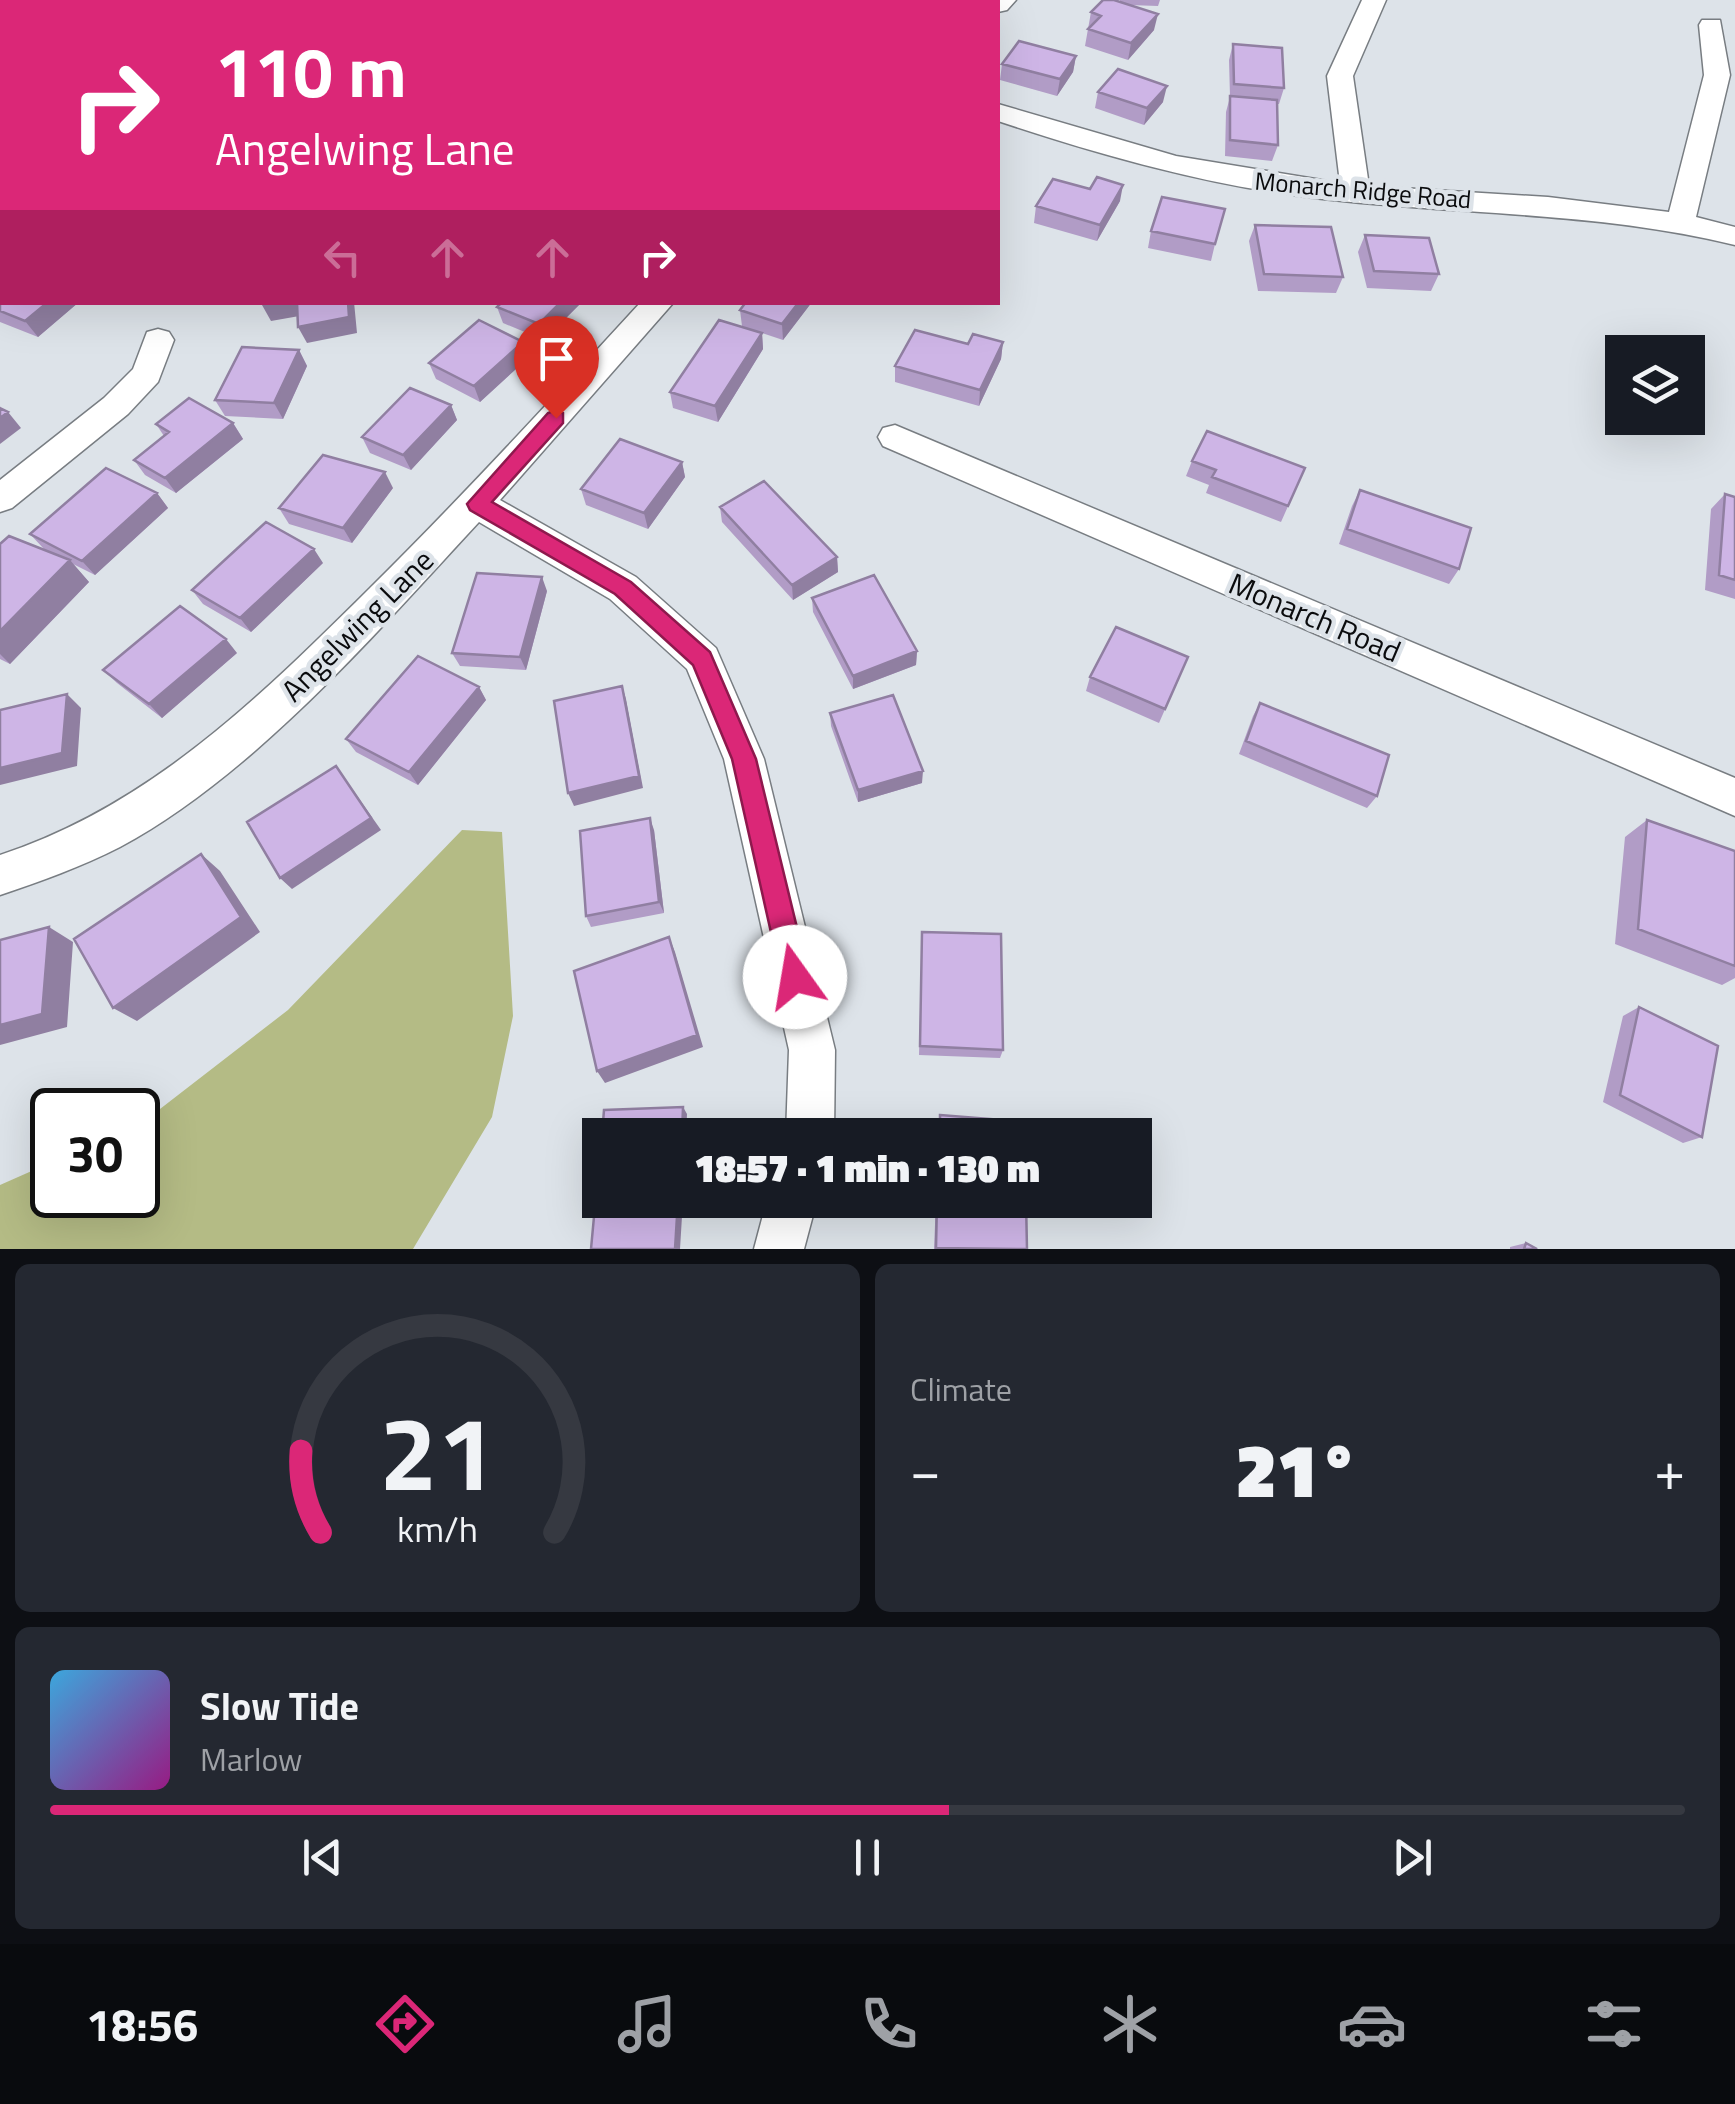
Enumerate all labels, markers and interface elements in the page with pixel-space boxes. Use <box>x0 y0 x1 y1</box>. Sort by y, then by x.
text: 110 m <box>215 18 407 124</box>
icon: right <box>50 40 180 170</box>
text: Angelwing Lane <box>215 114 515 182</box>
street label: Monarch Ridge Road <box>1253 162 1473 218</box>
icon: left <box>315 230 370 285</box>
icon: ahead <box>420 230 475 285</box>
icon: ahead <box>525 230 580 285</box>
icon: right <box>630 230 685 285</box>
pin <box>514 316 599 419</box>
icon: arrive <box>529 331 584 386</box>
map controls <box>1605 335 1705 435</box>
button: layers <box>1605 335 1705 435</box>
street label: Angelwing Lane <box>270 538 444 712</box>
street label: Monarch Road <box>1222 560 1408 674</box>
position arrow <box>743 925 847 1029</box>
speed limit sign: 30 <box>30 1088 160 1218</box>
text: 18:57 · 1 min · 130 m <box>694 1139 1040 1197</box>
text: Climate <box>910 1365 1012 1413</box>
text: 21 <box>379 1372 496 1530</box>
text: 21° <box>1236 1412 1359 1526</box>
text: − <box>910 1428 941 1511</box>
text: + <box>1654 1428 1685 1511</box>
text: km/h <box>397 1501 478 1556</box>
text: Slow Tide <box>200 1677 359 1735</box>
text: Marlow <box>200 1735 303 1783</box>
icon: previous <box>295 1830 350 1885</box>
icon: pause <box>840 1830 895 1885</box>
icon: next <box>1385 1830 1440 1885</box>
icon: directions <box>370 1989 440 2059</box>
icon: music <box>612 1989 682 2059</box>
icon: phone <box>854 1989 924 2059</box>
icon: climate <box>1095 1989 1165 2059</box>
icon: car <box>1337 1989 1407 2059</box>
icon: filters <box>1579 1989 1649 2059</box>
text: 18:56 <box>86 1990 198 2058</box>

